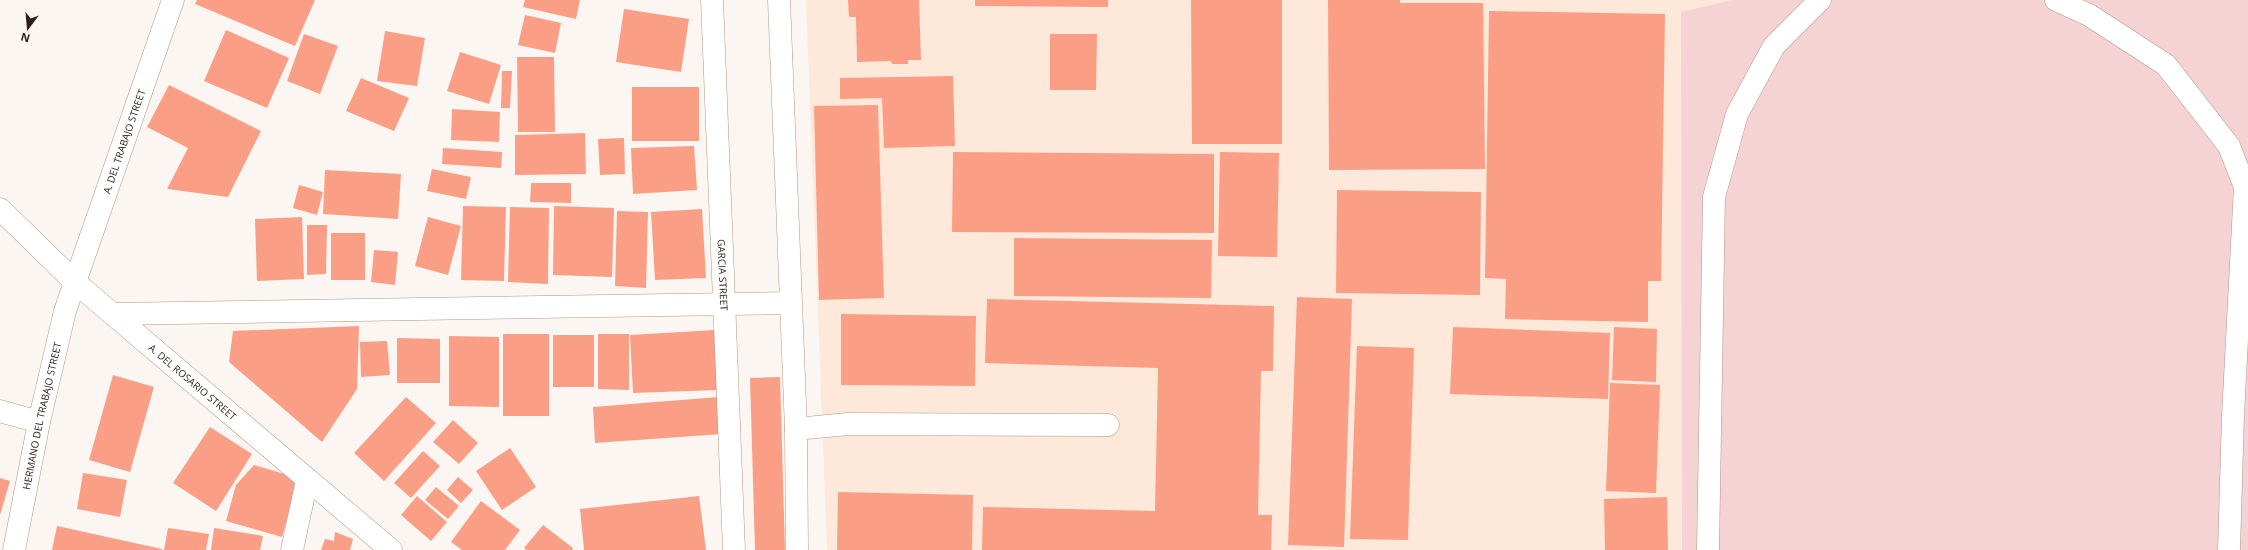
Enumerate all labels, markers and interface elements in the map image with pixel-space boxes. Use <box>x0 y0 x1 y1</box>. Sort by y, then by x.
north arrow <box>8 8 48 48</box>
text: N <box>19 30 31 47</box>
street label: A. DEL TRABAJO STREET <box>99 87 149 196</box>
street label: GARCIA STREET <box>715 239 731 311</box>
street label: HERMANO DEL TRABAJO STREET <box>19 340 65 491</box>
street label: A. DEL ROSARIO STREET <box>146 341 240 423</box>

